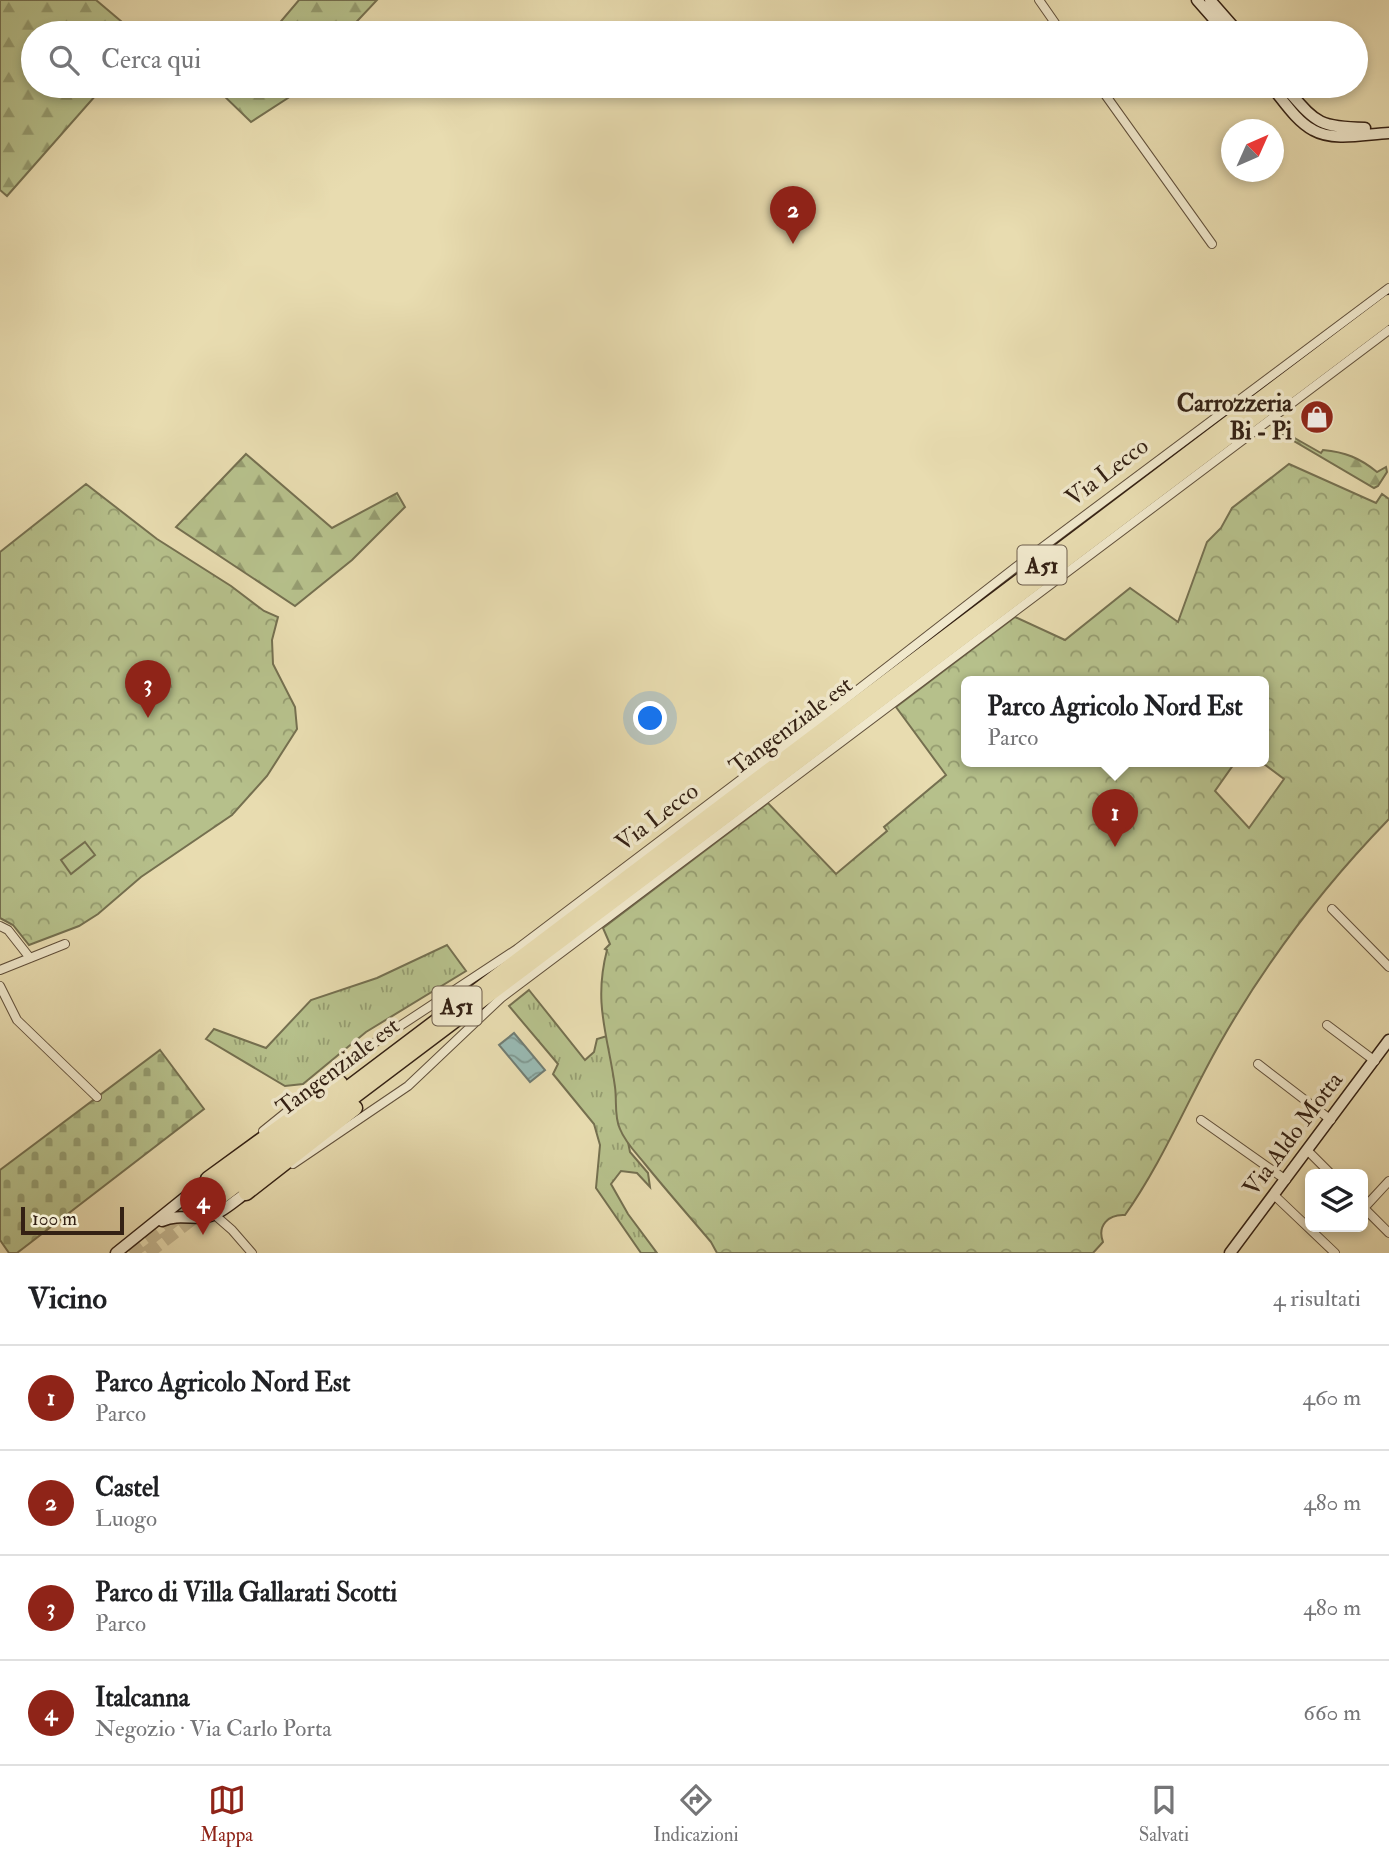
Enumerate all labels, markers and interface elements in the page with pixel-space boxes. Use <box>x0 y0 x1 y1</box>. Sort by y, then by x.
search box <box>21 21 1368 98</box>
icon: search <box>45 41 83 79</box>
text: Cerca qui <box>101 44 201 76</box>
north arrow <box>1221 119 1284 182</box>
pin: 2 <box>770 186 816 244</box>
place label: Carrozzeria Bi - Pi <box>1177 388 1293 447</box>
shop icon: Carrozzeria Bi - Pi <box>1298 398 1336 436</box>
street label: Via Lecco <box>1059 431 1155 513</box>
road number: A51 <box>1018 545 1066 584</box>
pin: 3 <box>125 660 171 718</box>
street label: Tangenziale est <box>723 669 859 783</box>
popup <box>961 676 1269 767</box>
text: Parco Agricolo Nord Est <box>987 691 1243 723</box>
your location <box>633 701 667 735</box>
text: Parco <box>987 723 1038 752</box>
street label: Via Lecco <box>609 776 705 858</box>
pin: 1 <box>1092 789 1138 847</box>
road number: A51 <box>433 987 482 1026</box>
street label: Tangenziale est <box>270 1010 406 1124</box>
street label: Via Aldo Motta <box>1236 1065 1350 1202</box>
map controls <box>1305 1169 1368 1232</box>
button: layers <box>1305 1169 1368 1232</box>
pin: 4 <box>180 1177 226 1235</box>
scale bar <box>21 1204 124 1236</box>
text: 100 m <box>32 1207 77 1231</box>
text: Vicino <box>28 1280 107 1317</box>
text: 4 risultati <box>1273 1284 1361 1313</box>
text: Parco Agricolo Nord Est <box>95 1367 350 1399</box>
text: 1 <box>47 1383 55 1412</box>
text: 460 m <box>1303 1383 1361 1412</box>
text: Parco <box>95 1399 146 1428</box>
text: Castel <box>95 1472 160 1504</box>
text: 2 <box>45 1488 57 1517</box>
text: 480 m <box>1303 1488 1361 1517</box>
text: Luogo <box>95 1504 157 1533</box>
text: Parco di Villa Gallarati Scotti <box>95 1577 397 1609</box>
text: 3 <box>47 1593 55 1622</box>
text: 480 m <box>1303 1593 1361 1622</box>
text: Parco <box>95 1609 146 1638</box>
text: Italcanna <box>95 1682 190 1714</box>
text: 4 <box>45 1698 57 1727</box>
text: 660 m <box>1303 1698 1361 1727</box>
text: Negozio · Via Carlo Porta <box>95 1714 332 1743</box>
tab: Mappa <box>200 1781 253 1847</box>
tab: Indicazioni <box>653 1781 739 1847</box>
tab: Salvati <box>1139 1781 1189 1847</box>

